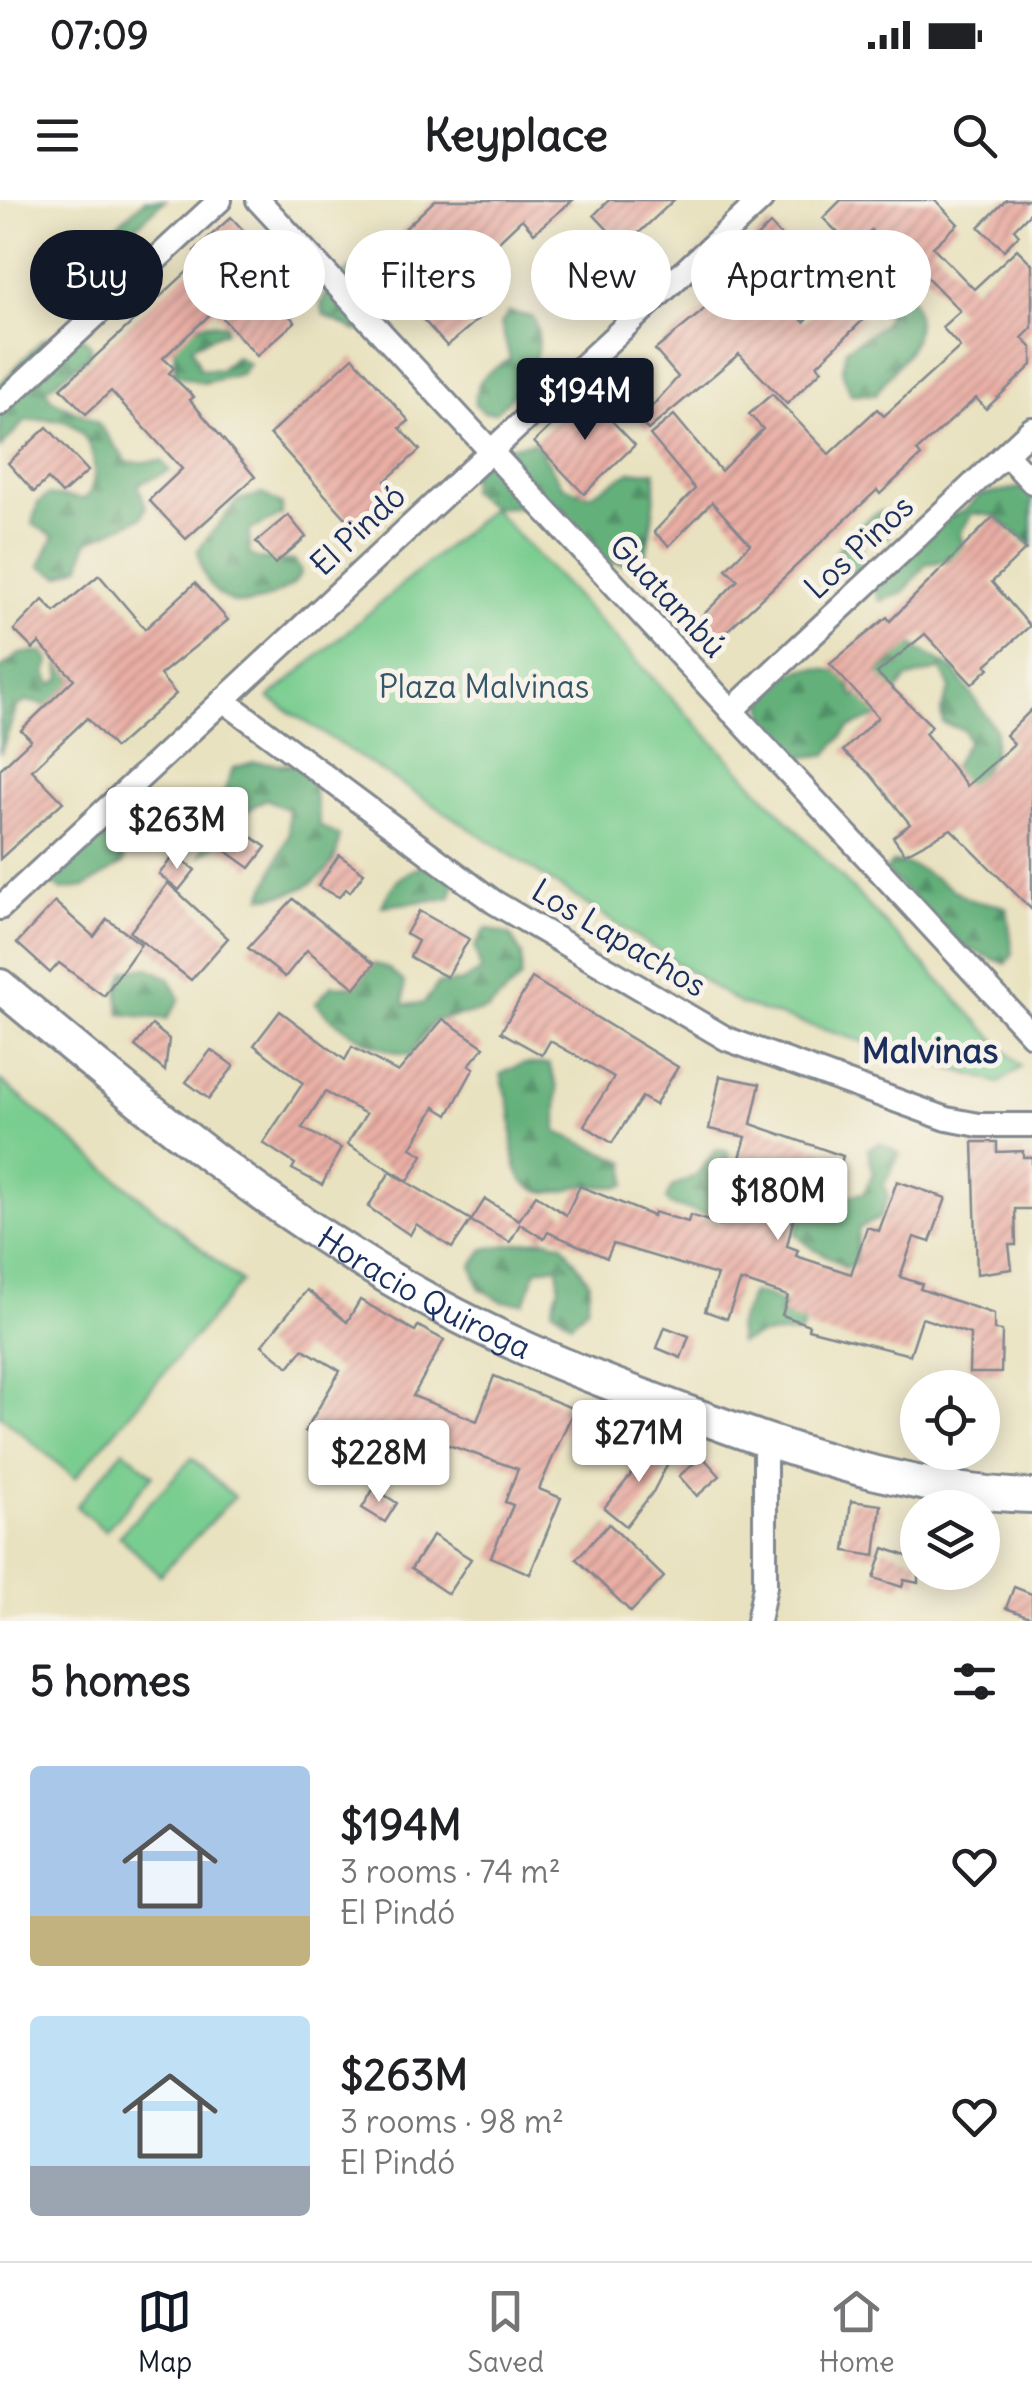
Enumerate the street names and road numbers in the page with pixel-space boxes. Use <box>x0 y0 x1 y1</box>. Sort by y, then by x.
street label: El Pindó <box>301 475 414 584</box>
street label: Los Pinos <box>795 486 922 608</box>
street label: Guatambú <box>601 526 736 666</box>
street label: Los Lapachos <box>525 869 714 1006</box>
street label: Horacio Quiroga <box>310 1217 537 1368</box>

